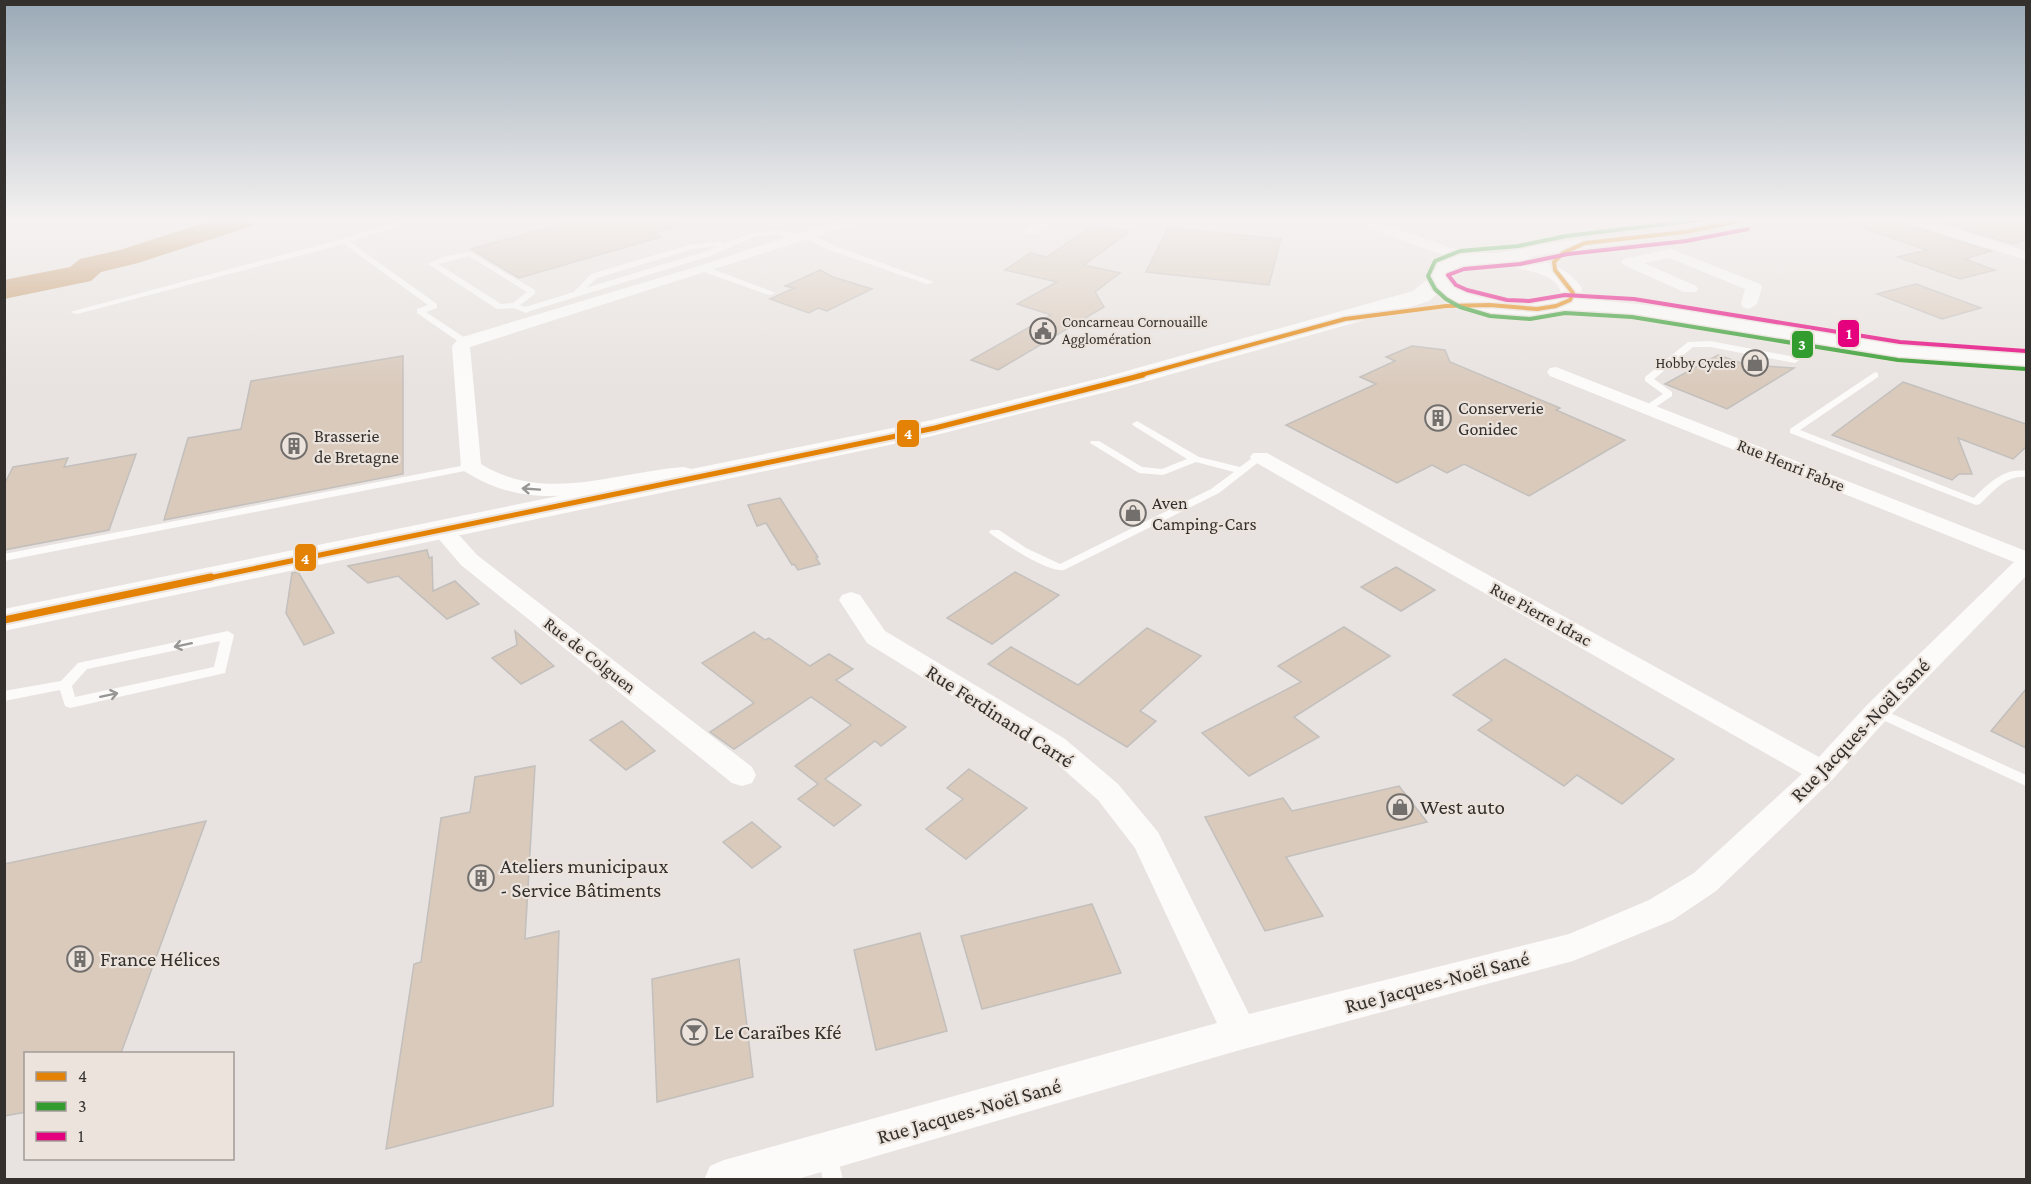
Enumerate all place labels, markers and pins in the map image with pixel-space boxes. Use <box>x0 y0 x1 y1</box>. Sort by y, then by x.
place label: Concarneau Cornouaille Agglomération <box>1062 314 1208 348</box>
public building icon: Concarneau Cornouaille Agglomération <box>1028 316 1058 346</box>
shop icon: Hobby Cycles <box>1740 348 1770 378</box>
place label: Hobby Cycles <box>1655 355 1736 372</box>
place label: Conserverie Gonidec <box>1458 398 1544 439</box>
building icon: Conserverie Gonidec <box>1423 403 1453 433</box>
place label: Brasserie de Bretagne <box>314 426 399 467</box>
building icon: Brasserie de Bretagne <box>279 431 309 461</box>
place label: Aven Camping-Cars <box>1152 493 1257 534</box>
shop icon: Aven Camping-Cars <box>1118 498 1148 528</box>
shop icon: West auto <box>1385 792 1415 822</box>
place label: West auto <box>1420 795 1505 819</box>
place label: Ateliers municipaux - Service Bâtiments <box>500 854 668 902</box>
building icon: Ateliers municipaux - Service Bâtiments <box>466 863 496 893</box>
building icon: France Hélices <box>65 944 95 974</box>
place label: France Hélices <box>100 947 220 971</box>
bar icon: Le Caraïbes Kfé <box>679 1017 709 1047</box>
place label: Le Caraïbes Kfé <box>714 1020 842 1044</box>

